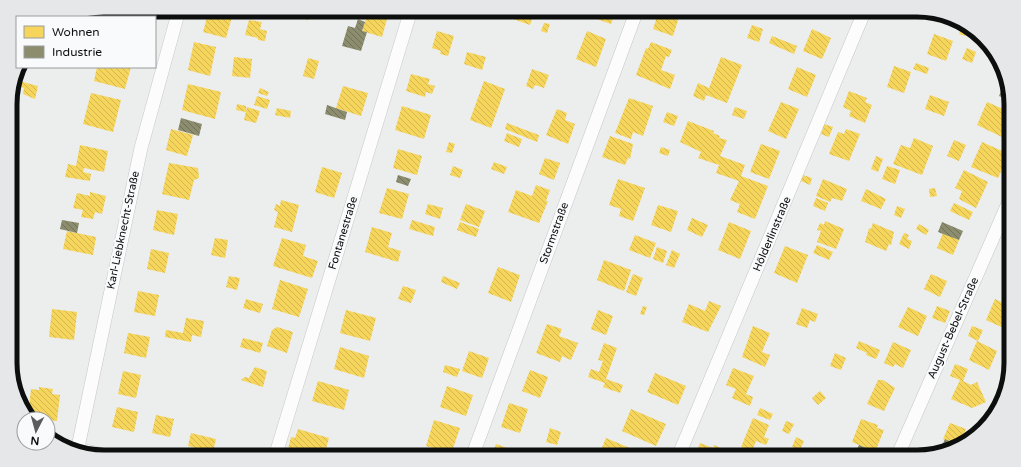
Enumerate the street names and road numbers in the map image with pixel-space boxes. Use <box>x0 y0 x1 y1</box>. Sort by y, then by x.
street label: Karl-Liebknecht-Straße <box>104 170 142 290</box>
street label: Fontanestraße <box>326 195 360 271</box>
street label: Hölderlinstraße <box>750 195 794 273</box>
street label: Stormstraße <box>537 201 571 265</box>
street label: August-Bebel-Straße <box>925 275 981 381</box>

